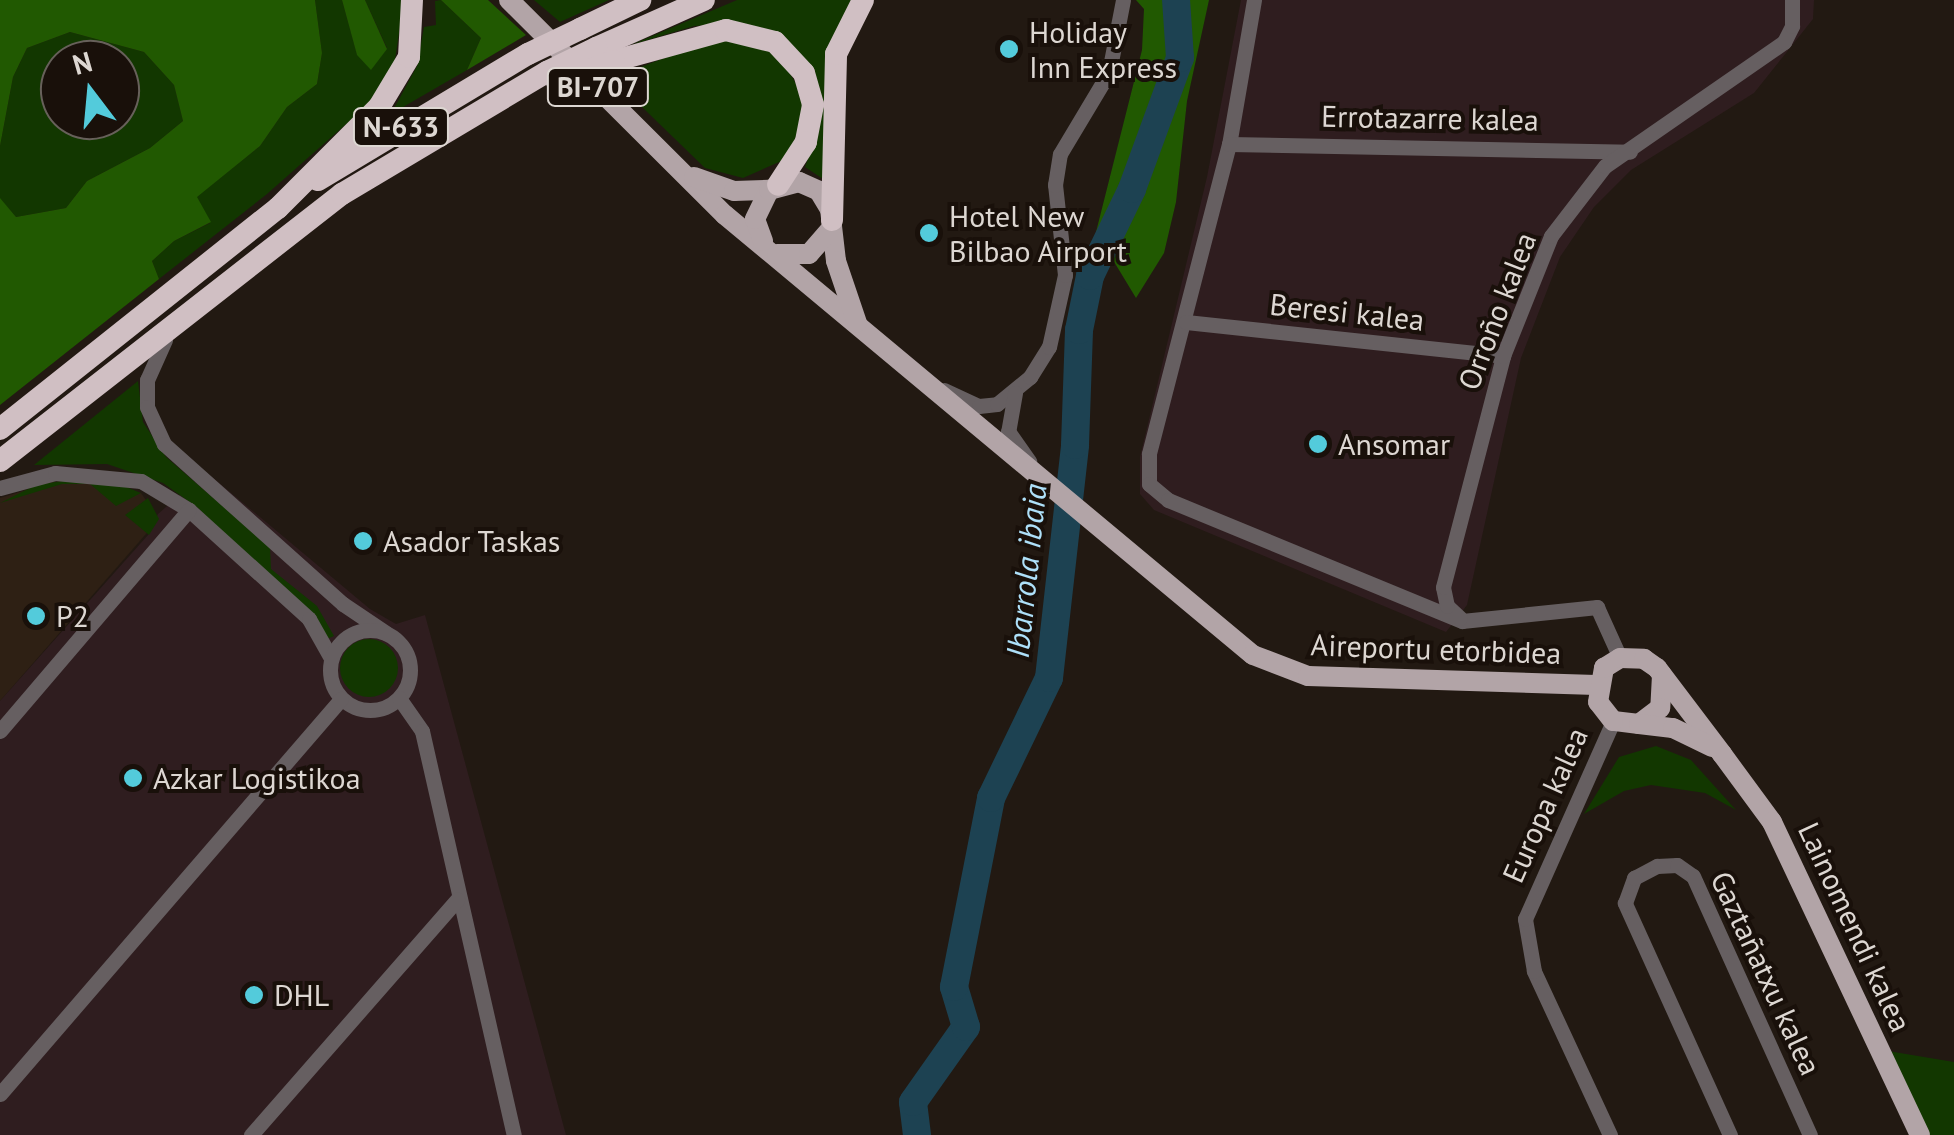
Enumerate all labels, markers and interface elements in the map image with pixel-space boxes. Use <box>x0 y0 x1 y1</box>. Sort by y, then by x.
place label: Holiday Inn Express <box>1029 14 1177 84</box>
marker: Holiday Inn Express <box>998 38 1020 60</box>
north arrow <box>40 40 140 140</box>
text: N <box>68 42 96 83</box>
road number: BI-707 <box>546 64 650 110</box>
street label: Errotazarre kalea <box>1321 98 1539 138</box>
road number: N-633 <box>351 104 451 150</box>
place label: Hotel New Bilbao Airport <box>949 198 1128 268</box>
marker: Hotel New Bilbao Airport <box>918 222 940 244</box>
street label: Orroño kalea <box>1451 227 1543 395</box>
street label: Beresi kalea <box>1268 286 1426 338</box>
place label: Ansomar <box>1338 426 1450 462</box>
marker: Ansomar <box>1307 433 1329 455</box>
water label: Ibarrola ibaia <box>998 482 1054 660</box>
place label: Asador Taskas <box>383 523 561 559</box>
marker: Asador Taskas <box>352 530 374 552</box>
place label: P2 <box>56 598 89 634</box>
marker: P2 <box>25 605 47 627</box>
street label: Aireportu etorbidea <box>1310 627 1562 671</box>
street label: Europa kalea <box>1495 722 1595 888</box>
place label: Azkar Logistikoa <box>153 760 361 796</box>
marker: Azkar Logistikoa <box>122 767 144 789</box>
street label: Lainomendi kalea <box>1791 817 1919 1037</box>
street label: Gaztañatxu kalea <box>1703 865 1829 1081</box>
place label: DHL <box>274 977 329 1013</box>
marker: DHL <box>243 984 265 1006</box>

